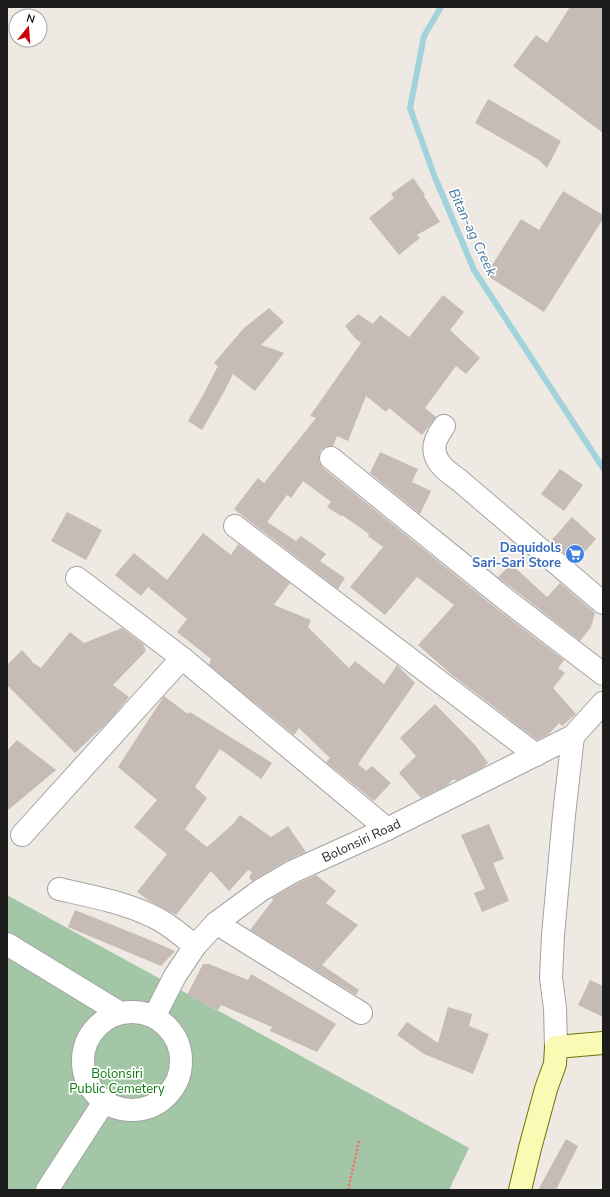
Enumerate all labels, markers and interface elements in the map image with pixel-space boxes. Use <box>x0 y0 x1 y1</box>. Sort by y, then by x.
north arrow <box>8 8 48 48</box>
text: N <box>25 11 37 27</box>
water label: Bitan-ag Creek <box>444 185 502 280</box>
place label: Daquidols Sari-Sari Store <box>472 539 561 572</box>
supermarket icon: Daquidols Sari-Sari Store <box>564 543 586 565</box>
street label: Bolonsiri Road <box>319 815 404 867</box>
park label: Bolonsiri Public Cemetery <box>69 1065 165 1098</box>

